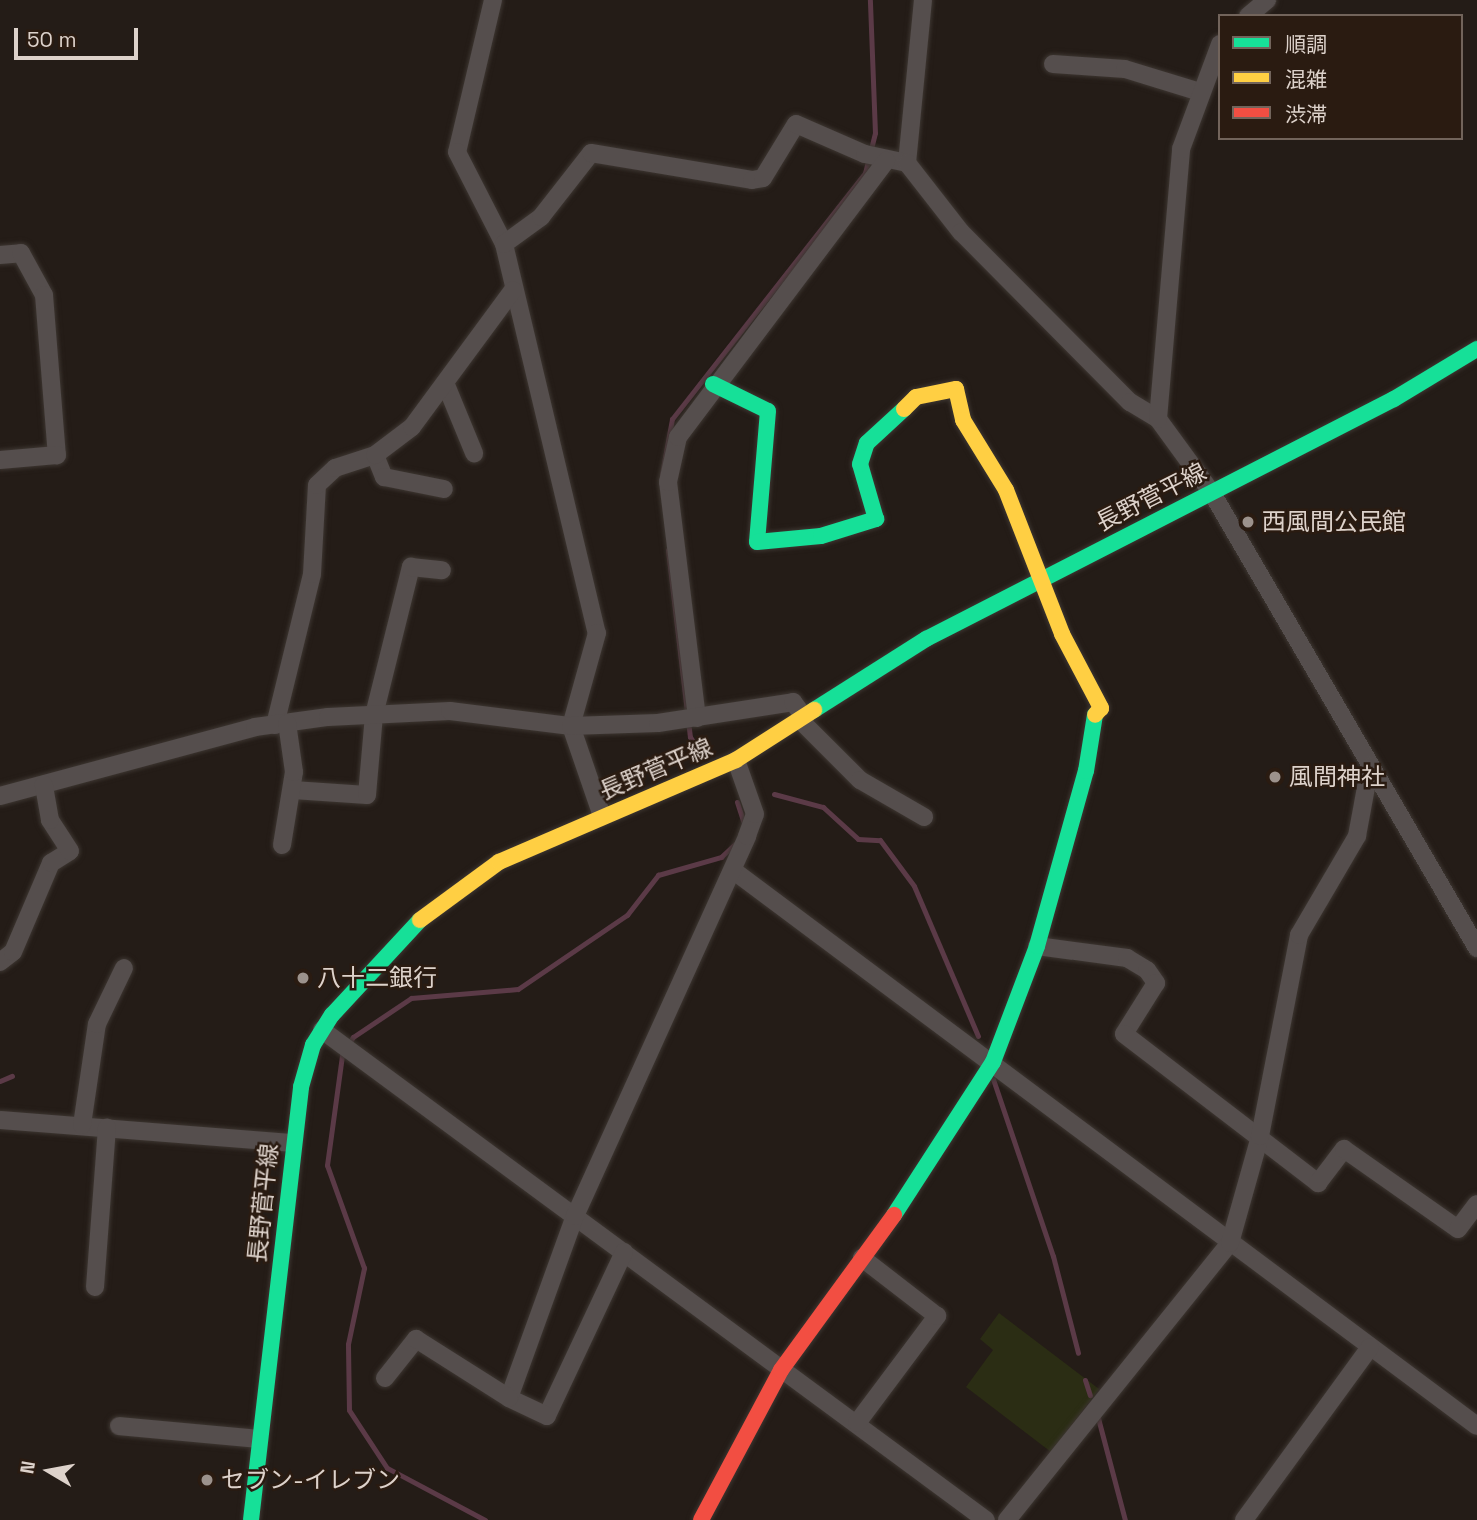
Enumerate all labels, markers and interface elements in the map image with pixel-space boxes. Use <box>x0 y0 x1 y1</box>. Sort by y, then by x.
scale bar <box>18 14 142 58</box>
legend <box>1218 14 1463 140</box>
text: 50 m <box>27 26 77 53</box>
text: 順調 <box>1285 31 1327 58</box>
text: 混雑 <box>1285 66 1327 93</box>
text: 渋滞 <box>1285 101 1327 128</box>
street label: 長野菅平線 <box>1091 457 1211 537</box>
place label: 西風間公民館 <box>1262 508 1406 536</box>
marker: 西風間公民館 <box>1240 514 1256 530</box>
street label: 長野菅平線 <box>595 732 717 806</box>
place label: 風間神社 <box>1289 763 1385 791</box>
marker: 風間神社 <box>1267 769 1283 785</box>
place label: 八十二銀行 <box>317 964 437 992</box>
marker: 八十二銀行 <box>295 970 311 986</box>
street label: 長野菅平線 <box>242 1142 284 1264</box>
north arrow <box>14 1436 84 1506</box>
text: N <box>14 1459 41 1476</box>
place label: セブン-イレブン <box>221 1466 400 1494</box>
marker: セブン-イレブン <box>199 1472 215 1488</box>

